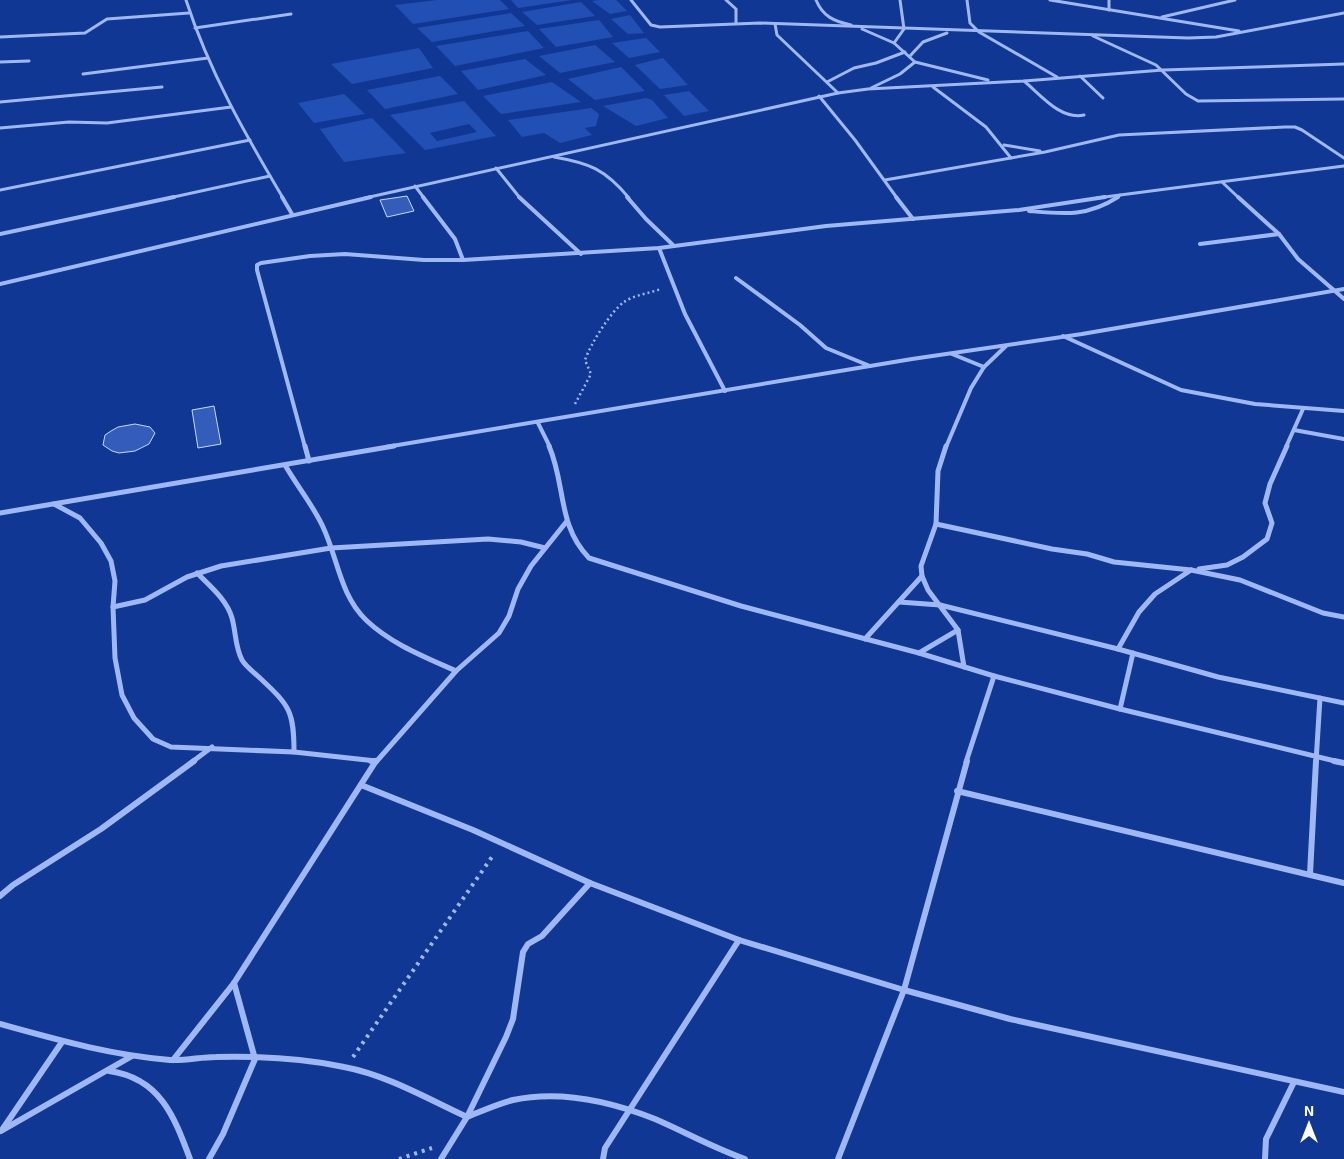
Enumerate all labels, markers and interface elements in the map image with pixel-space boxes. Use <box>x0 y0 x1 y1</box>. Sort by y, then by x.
north arrow <box>1284 1099 1334 1149</box>
text: N <box>1304 1102 1314 1119</box>

